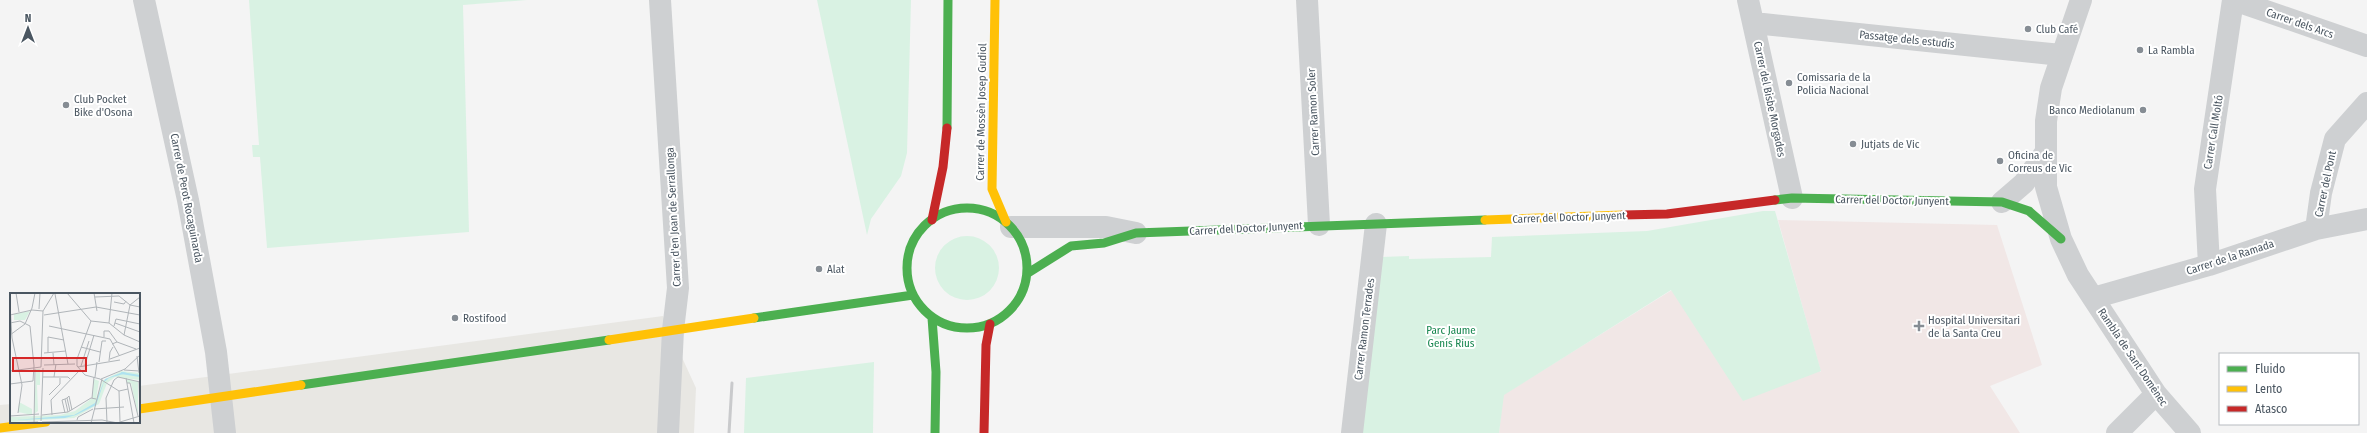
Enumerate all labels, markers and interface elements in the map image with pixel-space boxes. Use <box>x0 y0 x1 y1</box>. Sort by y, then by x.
street label: Carrer dels Arcs <box>2264 6 2335 41</box>
north arrow <box>8 8 48 48</box>
text: N <box>25 12 31 25</box>
place label: Club Café <box>2036 23 2078 36</box>
marker: Club Café <box>2023 24 2033 34</box>
street label: Passatge dels estudis <box>1859 28 1956 51</box>
street label: Carrer del Bisbe Morgades <box>1751 40 1788 158</box>
street label: Carrer de Mossèn Josep Gudiol <box>974 43 989 181</box>
place label: La Rambla <box>2148 44 2195 57</box>
marker: La Rambla <box>2135 45 2145 55</box>
street label: Carrer Ramon Soler <box>1305 68 1322 156</box>
place label: Comissaria de la Policia Nacional <box>1797 71 1871 97</box>
marker: Comissaria de la Policia Nacional <box>1784 78 1794 88</box>
place label: Club Pocket Bike d'Osona <box>74 93 133 119</box>
street label: Carrer Call Moltó <box>2201 94 2226 170</box>
marker: Club Pocket Bike d'Osona <box>61 100 71 110</box>
place label: Banco Mediolanum <box>2049 104 2135 117</box>
marker: Banco Mediolanum <box>2138 105 2148 115</box>
street label: Carrer de Perot Rocaguinarda <box>168 132 205 264</box>
place label: Jutjats de Vic <box>1861 138 1920 151</box>
marker: Jutjats de Vic <box>1848 139 1858 149</box>
street label: Carrer d'en Joan de Serrallonga <box>663 147 684 287</box>
place label: Oficina de Correus de Vic <box>2008 149 2072 175</box>
street label: Carrer del Pont <box>2312 149 2339 218</box>
marker: Oficina de Correus de Vic <box>1995 156 2005 166</box>
street label: Carrer del Doctor Junyent <box>1835 193 1949 208</box>
street label: Carrer del Doctor Junyent <box>1512 209 1626 226</box>
street label: Carrer del Doctor Junyent <box>1189 219 1303 238</box>
street label: Carrer de la Ramada <box>2185 237 2276 278</box>
place label: Alat <box>827 263 845 276</box>
marker: Alat <box>814 264 824 274</box>
street label: Carrer Ramon Terrades <box>1352 277 1377 381</box>
inset map <box>10 293 140 423</box>
street label: Rambla de Sant Domènec <box>2095 306 2170 409</box>
place label: Rostifood <box>463 312 506 325</box>
marker: Rostifood <box>450 313 460 323</box>
place label: Hospital Universitari de la Santa Creu <box>1928 314 2020 340</box>
marker: Hospital Universitari de la Santa Creu <box>1913 320 1925 332</box>
park label: Parc Jaume Genís Rius <box>1426 324 1476 350</box>
legend <box>2219 353 2359 425</box>
text: Fluido <box>2255 362 2285 376</box>
text: Lento <box>2255 382 2282 396</box>
text: Atasco <box>2255 402 2287 416</box>

